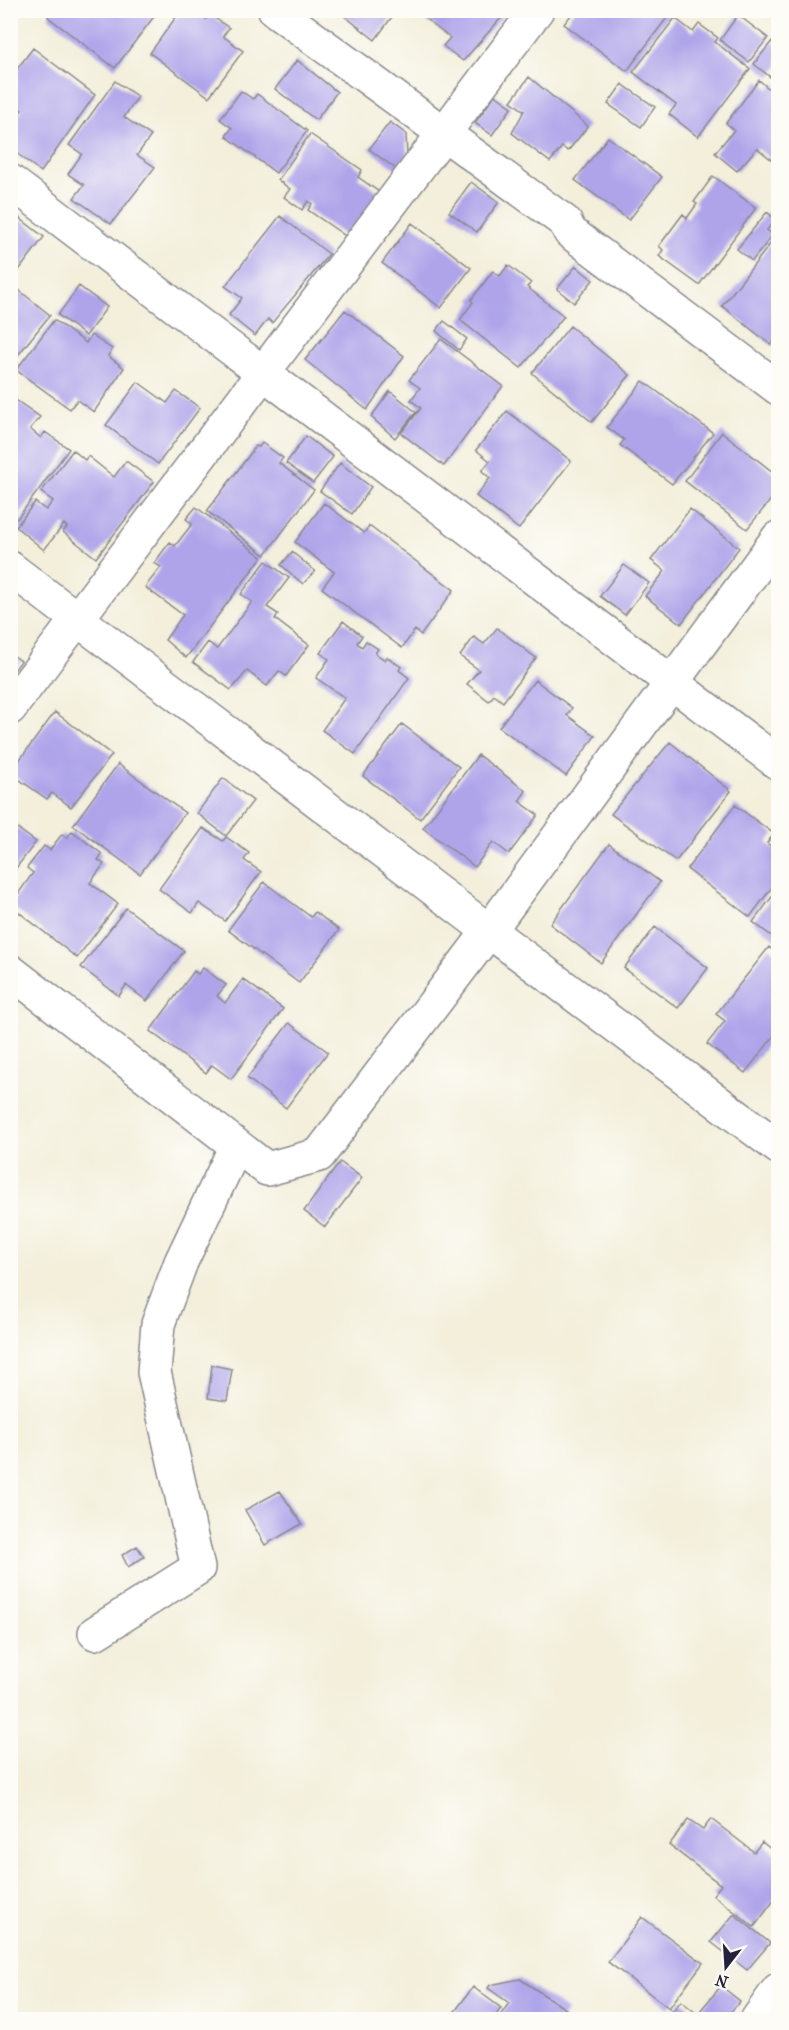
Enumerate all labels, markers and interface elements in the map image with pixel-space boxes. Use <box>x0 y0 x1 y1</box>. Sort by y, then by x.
north arrow <box>696 1937 756 1997</box>
text: N <box>712 1970 730 1992</box>

